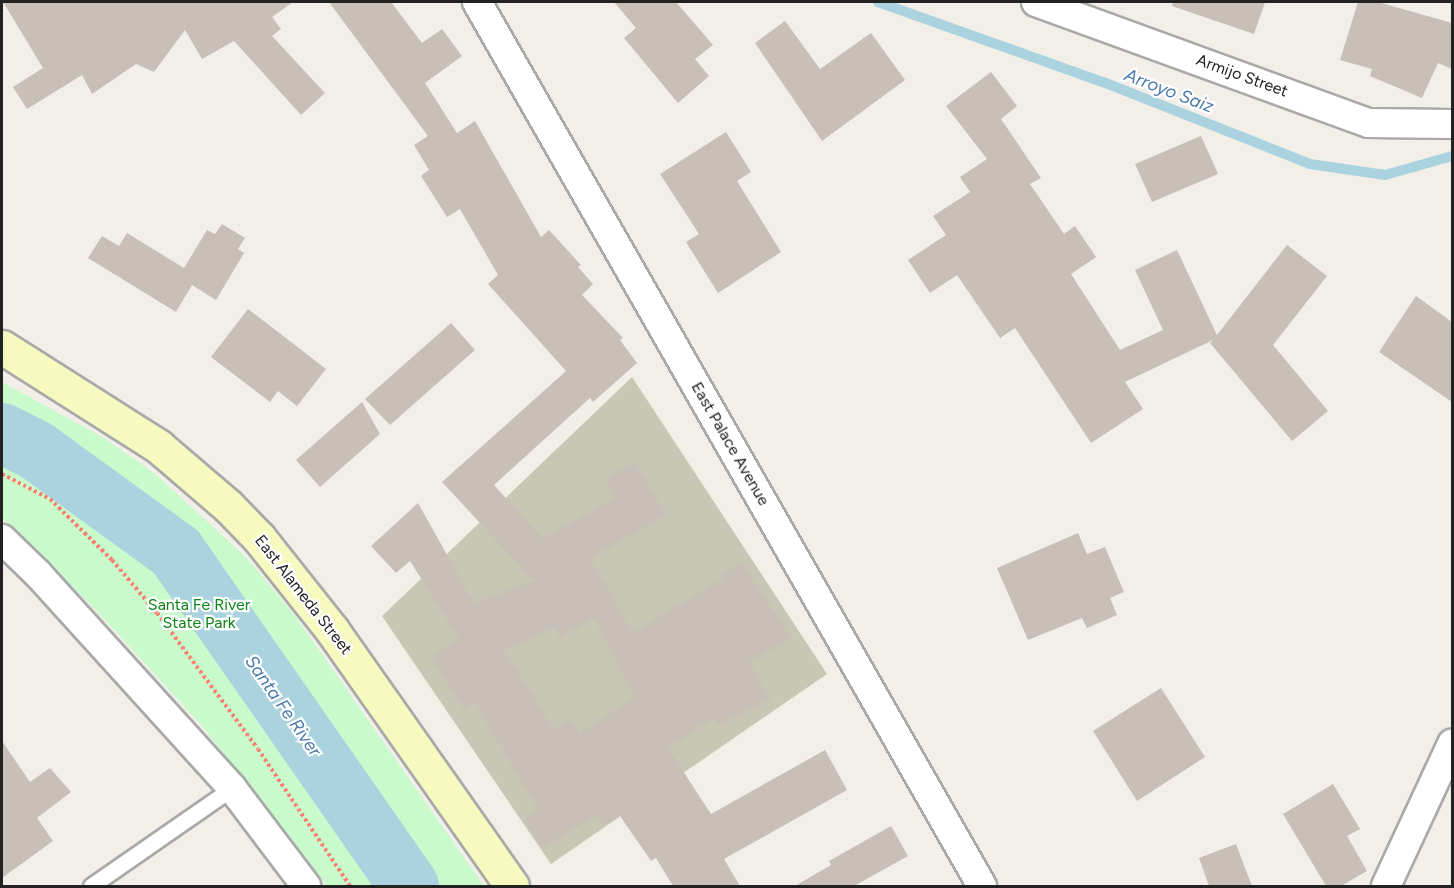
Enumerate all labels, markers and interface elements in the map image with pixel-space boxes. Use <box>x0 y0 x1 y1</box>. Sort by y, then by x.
street label: Armijo Street <box>1194 51 1290 101</box>
water label: Arroyo Saiz <box>1121 64 1217 118</box>
street label: East Palace Avenue <box>687 379 773 509</box>
street label: East Alameda Street <box>250 531 356 659</box>
park label: Santa Fe River State Park <box>148 595 250 633</box>
water label: Santa Fe River <box>240 651 326 761</box>

